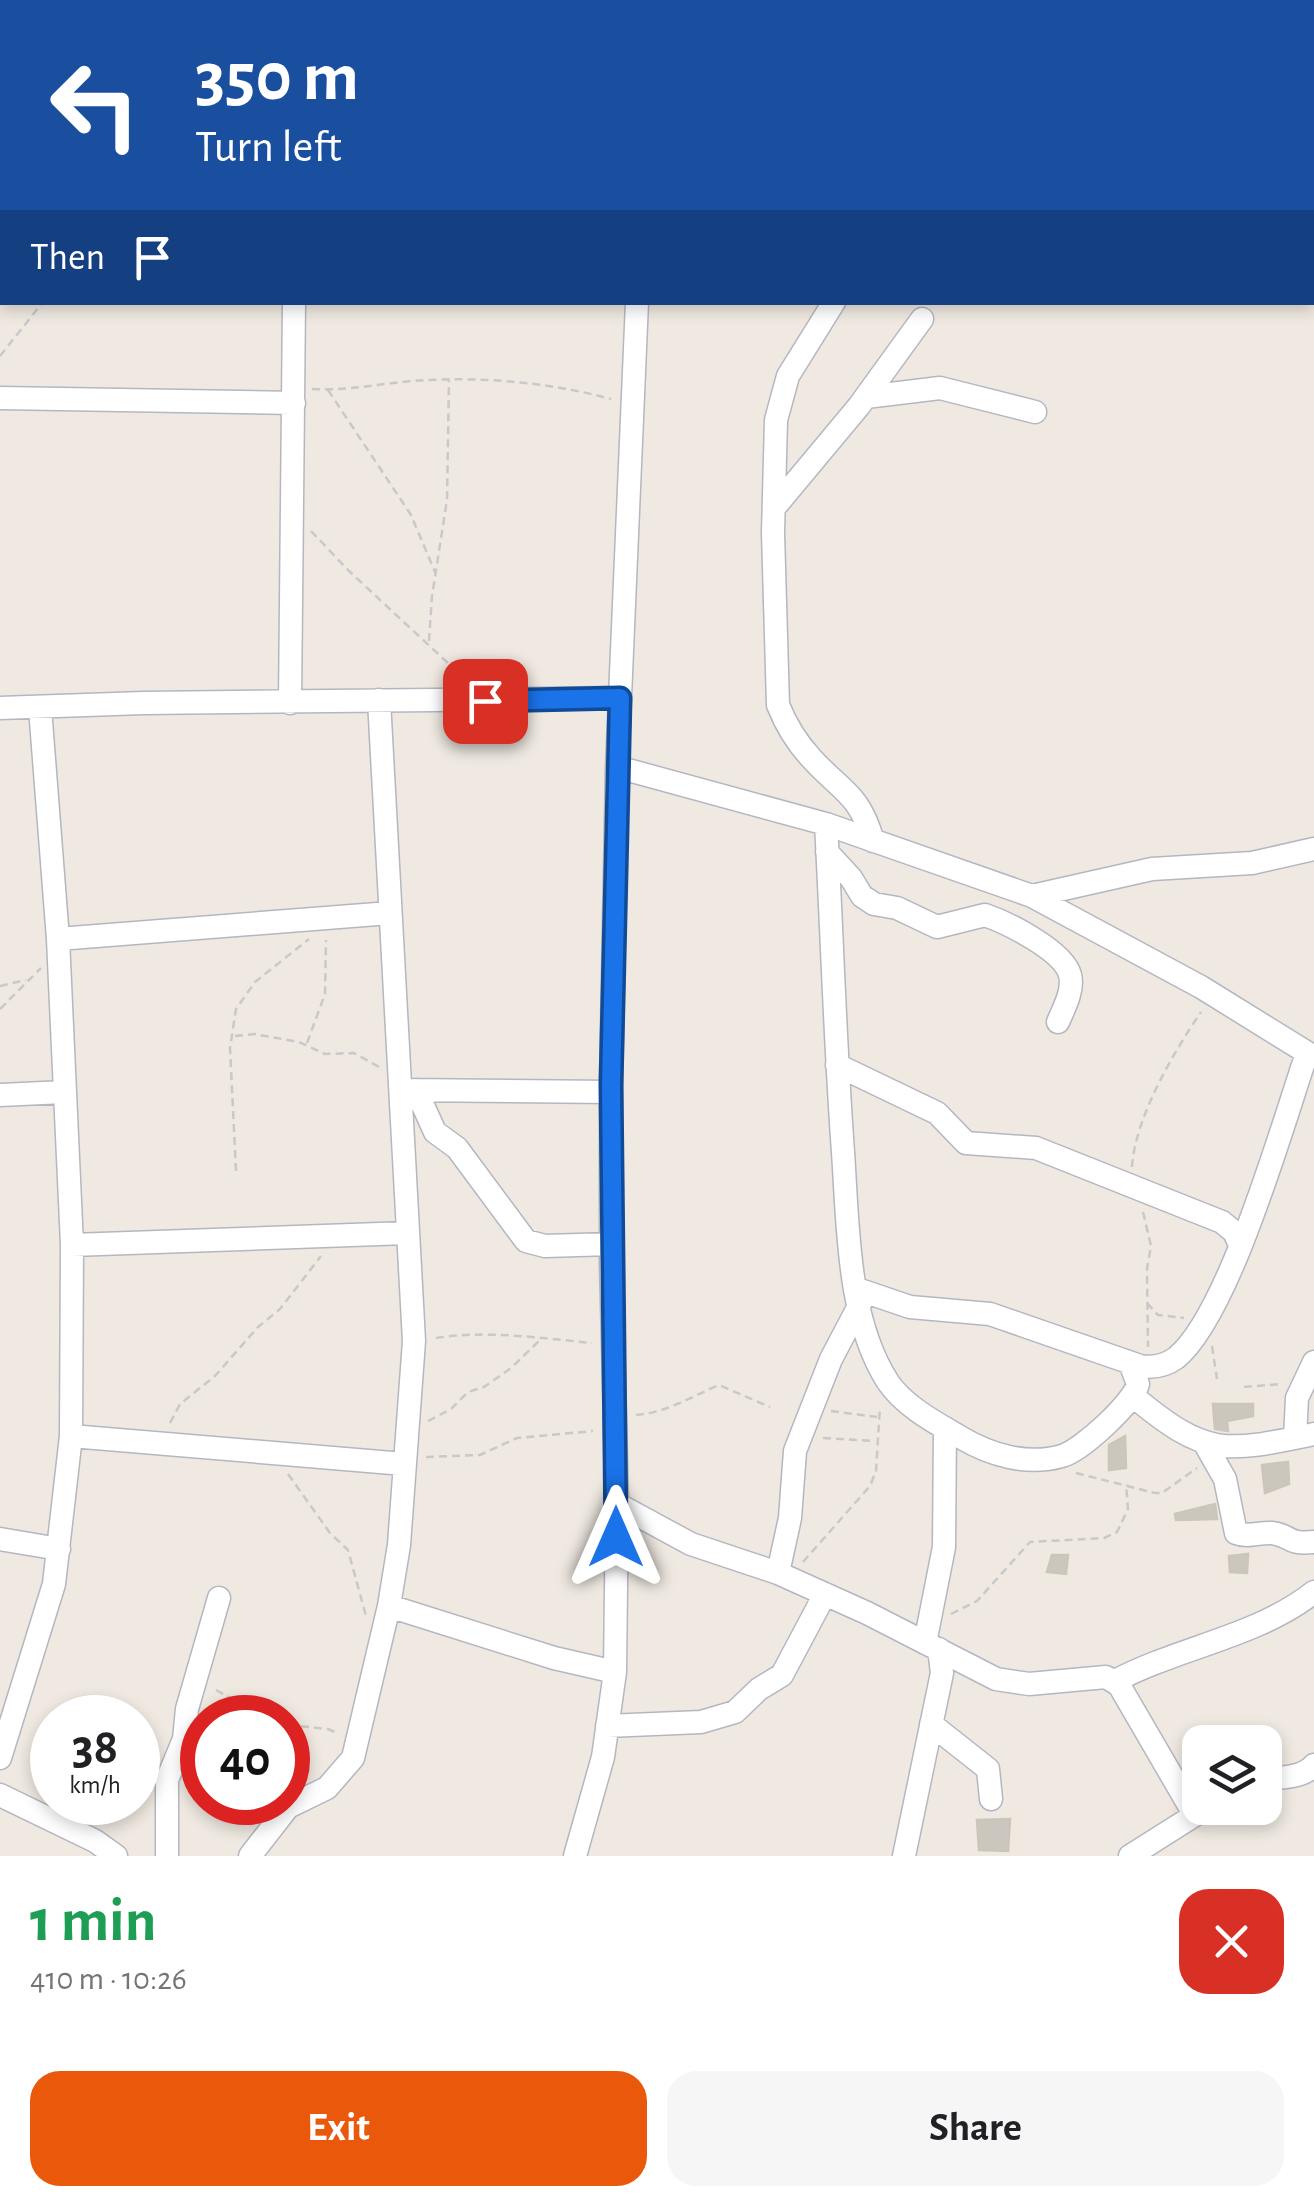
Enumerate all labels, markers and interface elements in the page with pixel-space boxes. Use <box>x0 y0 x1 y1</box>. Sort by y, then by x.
icon: left <box>30 40 160 170</box>
text: 350 m <box>195 43 359 113</box>
text: Turn left <box>195 125 342 170</box>
icon: arrive <box>125 230 180 285</box>
text: Then <box>30 239 105 277</box>
pin <box>443 659 528 744</box>
icon: arrive <box>458 674 513 729</box>
position arrow <box>564 1485 668 1589</box>
speed limit sign: 40 <box>180 1695 310 1825</box>
text: 38 <box>72 1723 118 1773</box>
map controls <box>1182 1725 1282 1825</box>
button: layers <box>1182 1725 1282 1825</box>
text: km/h <box>69 1773 121 1798</box>
button: close <box>1179 1889 1284 1994</box>
text: 1 min <box>30 1892 156 1952</box>
text: 410 m · 10:26 <box>30 1963 187 1995</box>
button: Exit <box>30 2071 647 2186</box>
button: Share <box>667 2071 1284 2186</box>

